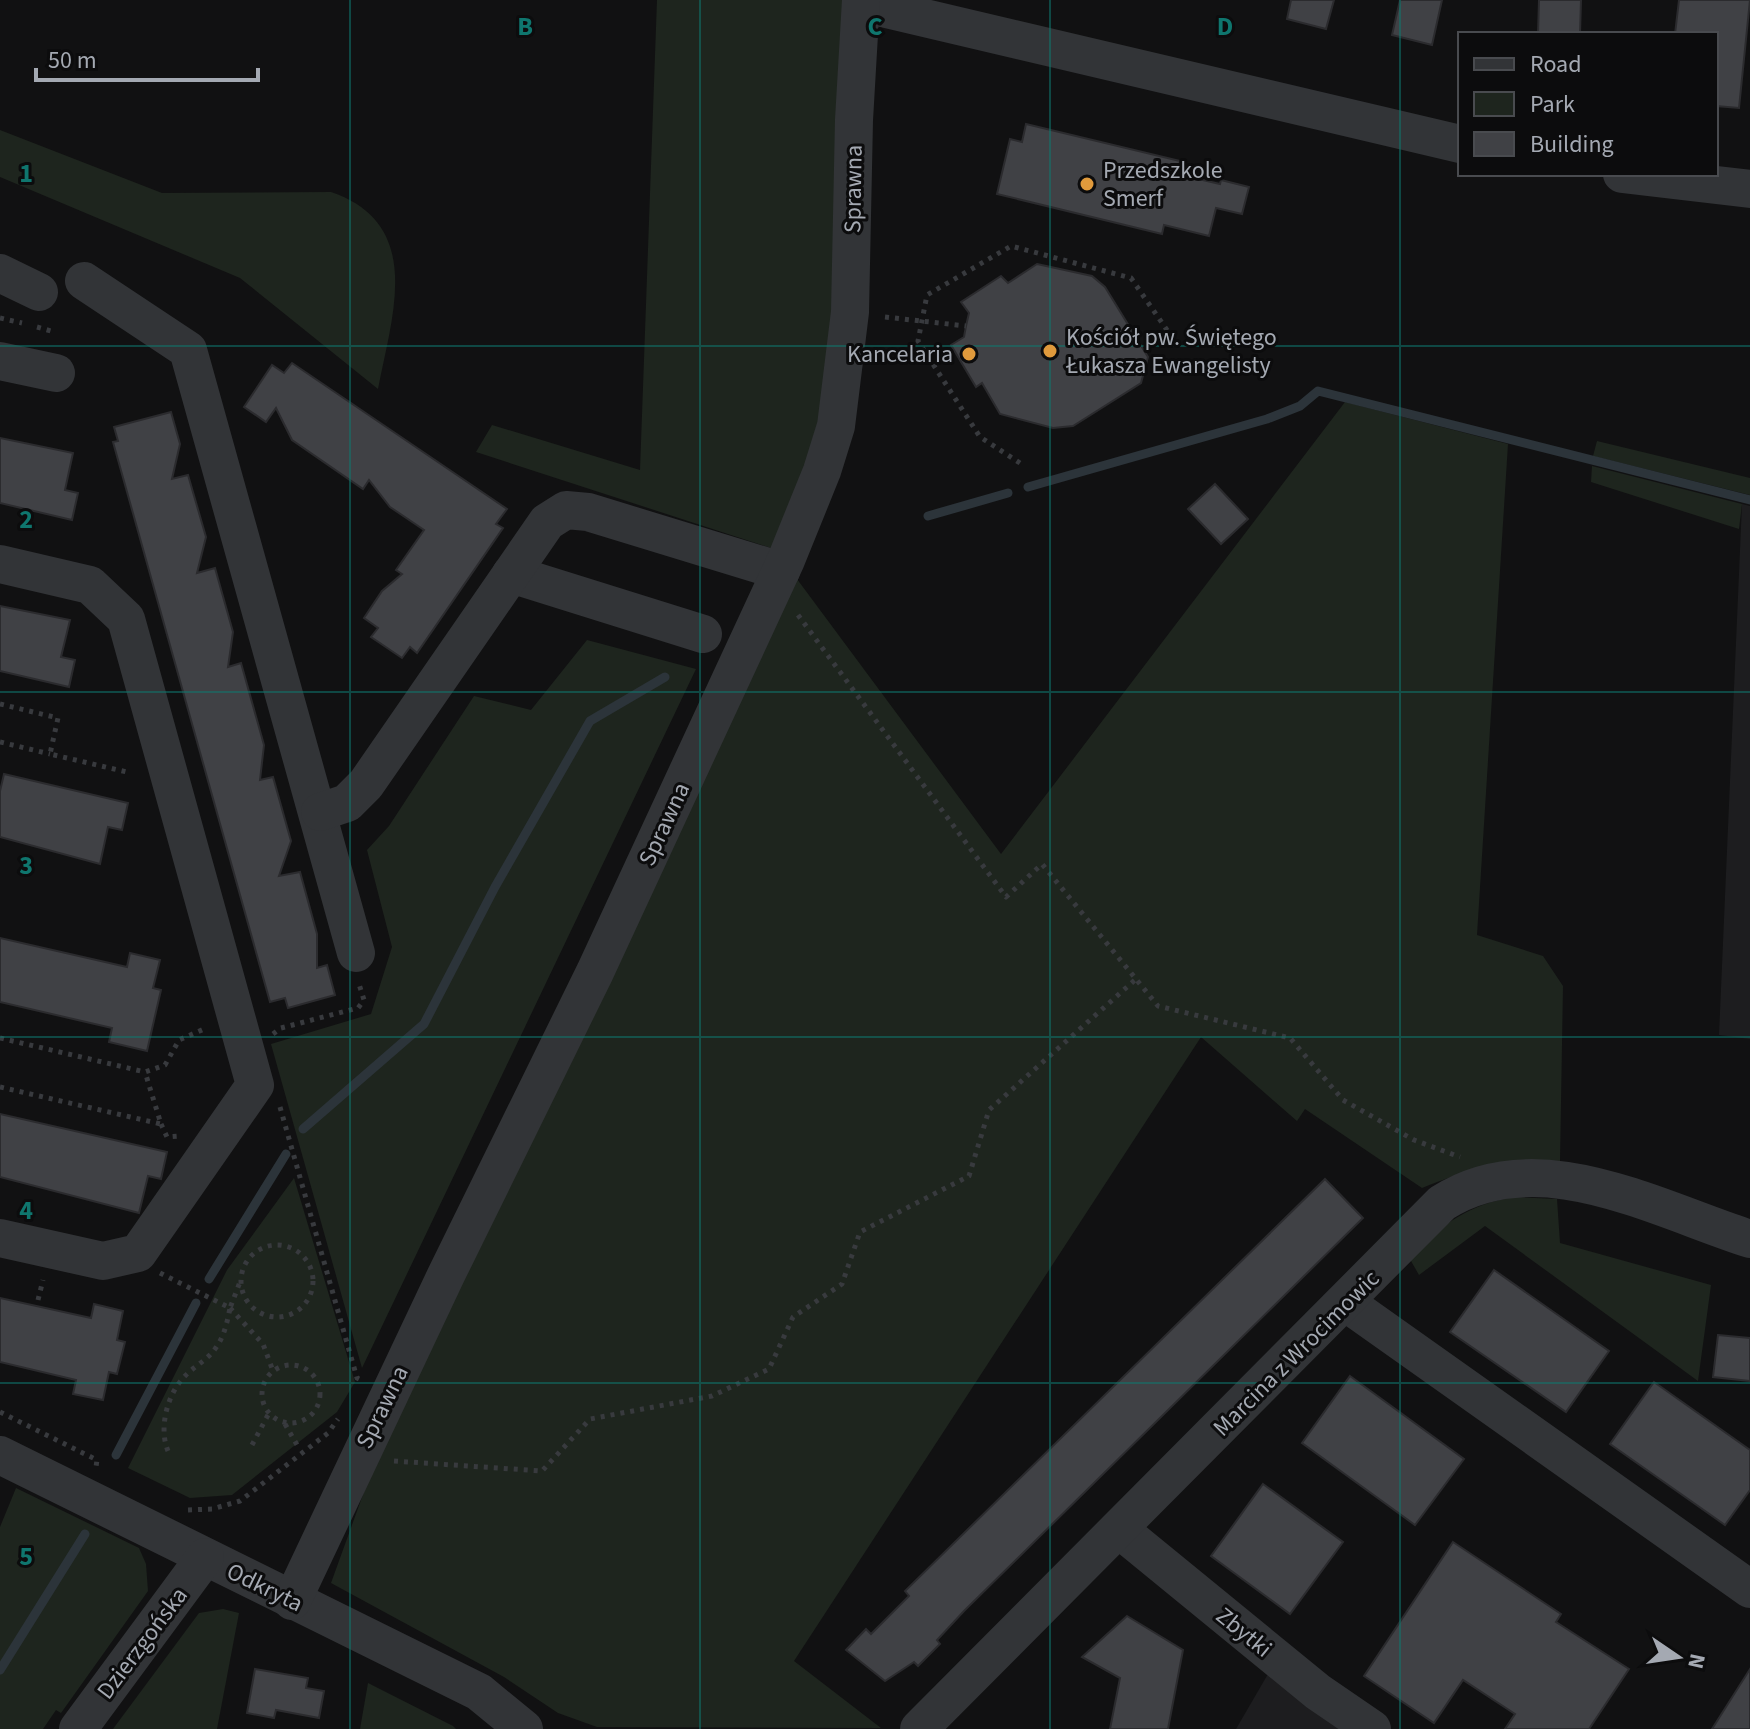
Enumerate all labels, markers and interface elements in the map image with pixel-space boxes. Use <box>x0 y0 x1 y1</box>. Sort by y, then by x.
text: B <box>517 8 533 45</box>
text: C <box>867 8 883 45</box>
text: D <box>1217 8 1233 45</box>
scale bar <box>36 32 258 82</box>
legend <box>1458 32 1718 176</box>
text: 50 m <box>48 43 97 78</box>
text: Road <box>1530 47 1582 82</box>
text: Park <box>1530 87 1575 122</box>
text: Building <box>1530 127 1614 162</box>
street label: Sprawna <box>835 144 872 234</box>
place label: Przedszkole Smerf <box>1103 153 1223 216</box>
text: 1 <box>19 155 33 192</box>
marker: Przedszkole Smerf <box>1078 175 1096 193</box>
place label: Kościół pw. Świętego Łukasza Ewangelisty <box>1065 320 1277 383</box>
place label: Kancelaria <box>847 337 953 372</box>
marker: Kościół pw. Świętego Łukasza Ewangelisty <box>1041 342 1059 360</box>
marker: Kancelaria <box>960 345 978 363</box>
text: 2 <box>19 501 33 538</box>
street label: Sprawna <box>630 777 699 872</box>
text: 3 <box>19 847 33 884</box>
text: 4 <box>19 1192 33 1229</box>
street label: Marcina z Wrocimowic <box>1205 1262 1388 1445</box>
street label: Sprawna <box>347 1360 418 1455</box>
text: 5 <box>19 1538 33 1575</box>
street label: Odkryta <box>221 1554 309 1621</box>
street label: Dzierzgońska <box>89 1580 196 1707</box>
street label: Zbytki <box>1208 1599 1279 1666</box>
north arrow <box>1638 1617 1718 1697</box>
text: N <box>1679 1651 1714 1672</box>

